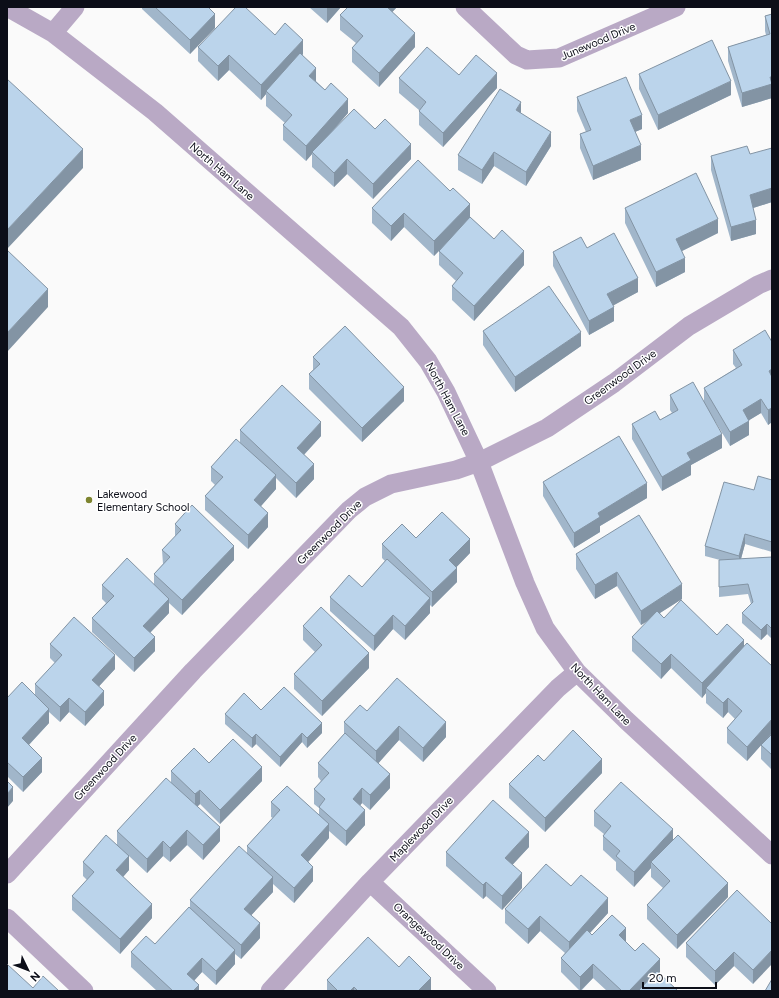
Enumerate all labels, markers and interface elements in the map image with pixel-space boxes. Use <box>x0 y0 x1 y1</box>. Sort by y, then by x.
street label: Junewood Drive <box>559 20 637 63</box>
street label: North Ham Lane <box>187 140 257 203</box>
street label: Greenwood Drive <box>582 347 659 408</box>
street label: North Ham Lane <box>423 360 472 438</box>
place label: Lakewood Elementary School <box>97 488 189 514</box>
marker: Lakewood Elementary School <box>84 495 94 505</box>
street label: Greenwood Drive <box>294 497 364 567</box>
street label: North Ham Lane <box>568 661 633 728</box>
street label: Greenwood Drive <box>71 731 139 803</box>
street label: Maplewood Drive <box>387 794 456 865</box>
street label: Orangewood Drive <box>391 900 467 973</box>
north arrow <box>8 950 48 990</box>
scale bar <box>643 964 716 990</box>
text: N <box>27 969 43 984</box>
text: 20 m <box>649 971 677 985</box>

